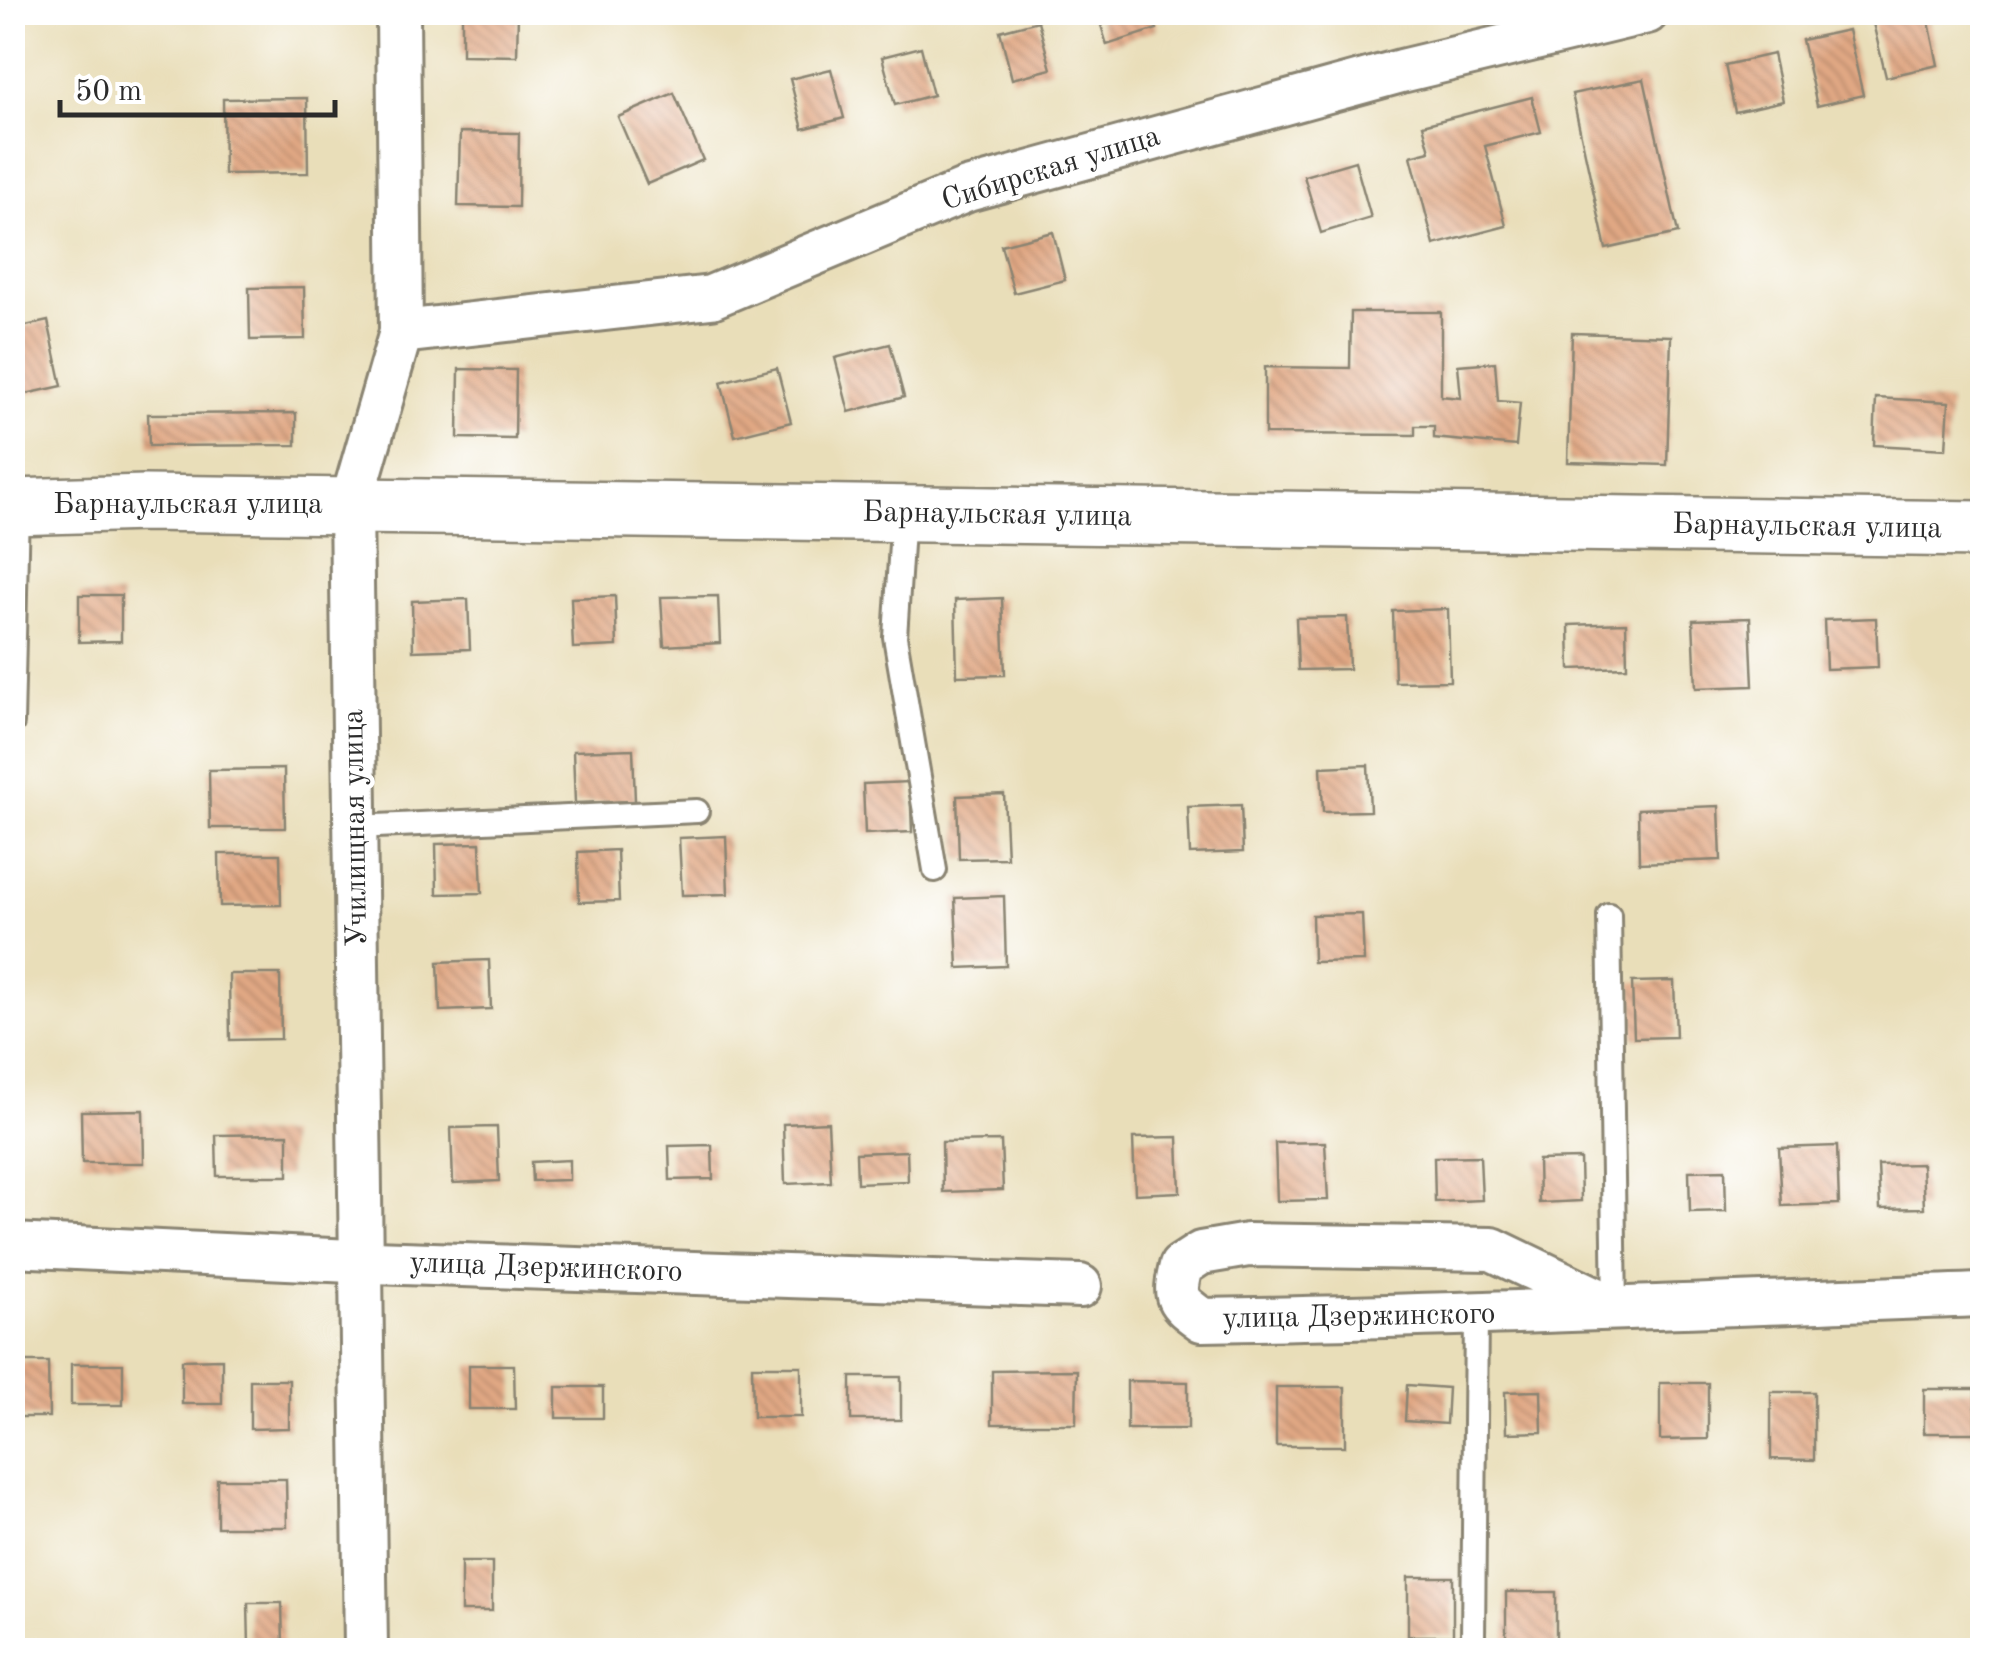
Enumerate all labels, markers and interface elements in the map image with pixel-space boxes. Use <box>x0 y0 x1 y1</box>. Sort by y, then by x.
scale bar <box>60 55 335 117</box>
text: 50 m <box>75 77 142 107</box>
street label: Сибирская улица <box>938 121 1164 216</box>
street label: Барнаульская улица <box>53 490 323 520</box>
street label: Барнаульская улица <box>862 498 1132 532</box>
street label: Барнаульская улица <box>1672 510 1942 544</box>
street label: Училищная улица <box>339 709 373 947</box>
street label: улица Дзержинского <box>409 1248 683 1288</box>
street label: улица Дзержинского <box>1222 1300 1496 1334</box>

